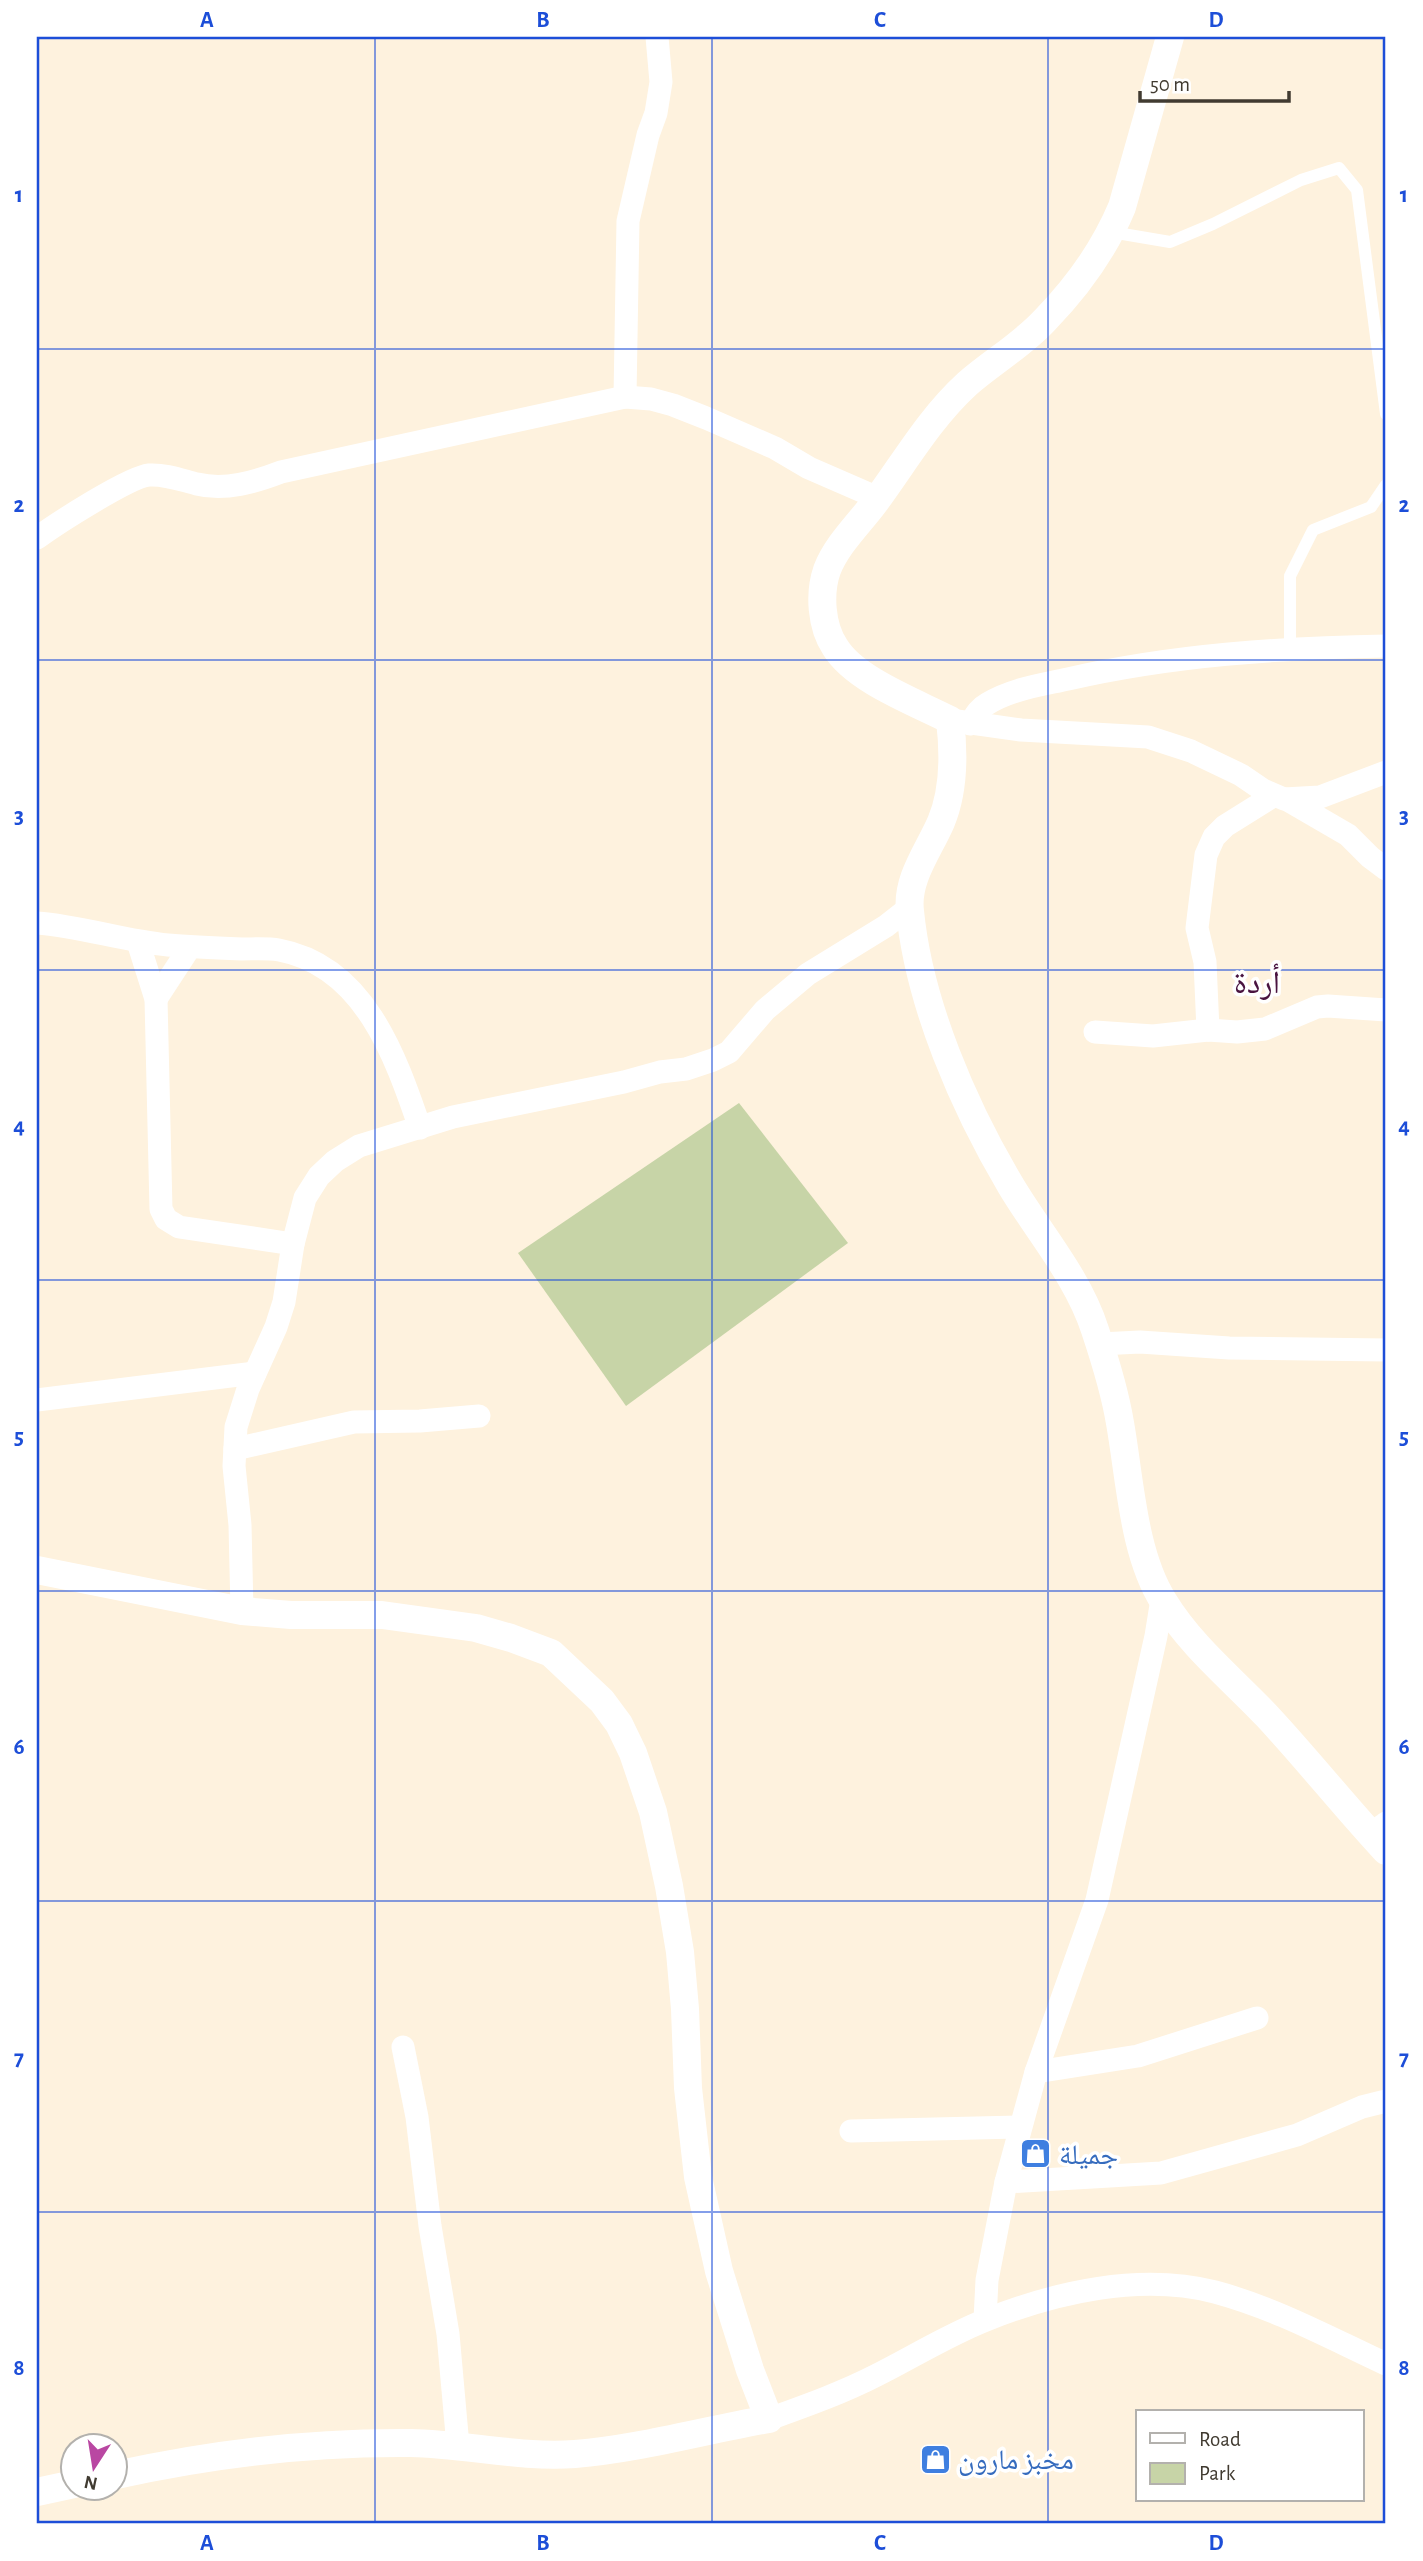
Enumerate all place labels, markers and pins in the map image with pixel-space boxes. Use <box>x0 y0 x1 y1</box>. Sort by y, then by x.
shop icon: جميلة <box>1019 2137 1053 2171</box>
place label: جميلة <box>1059 2142 1118 2170</box>
shop icon: مخبز مارون <box>918 2442 952 2476</box>
place label: مخبز مارون <box>958 2447 1074 2476</box>

